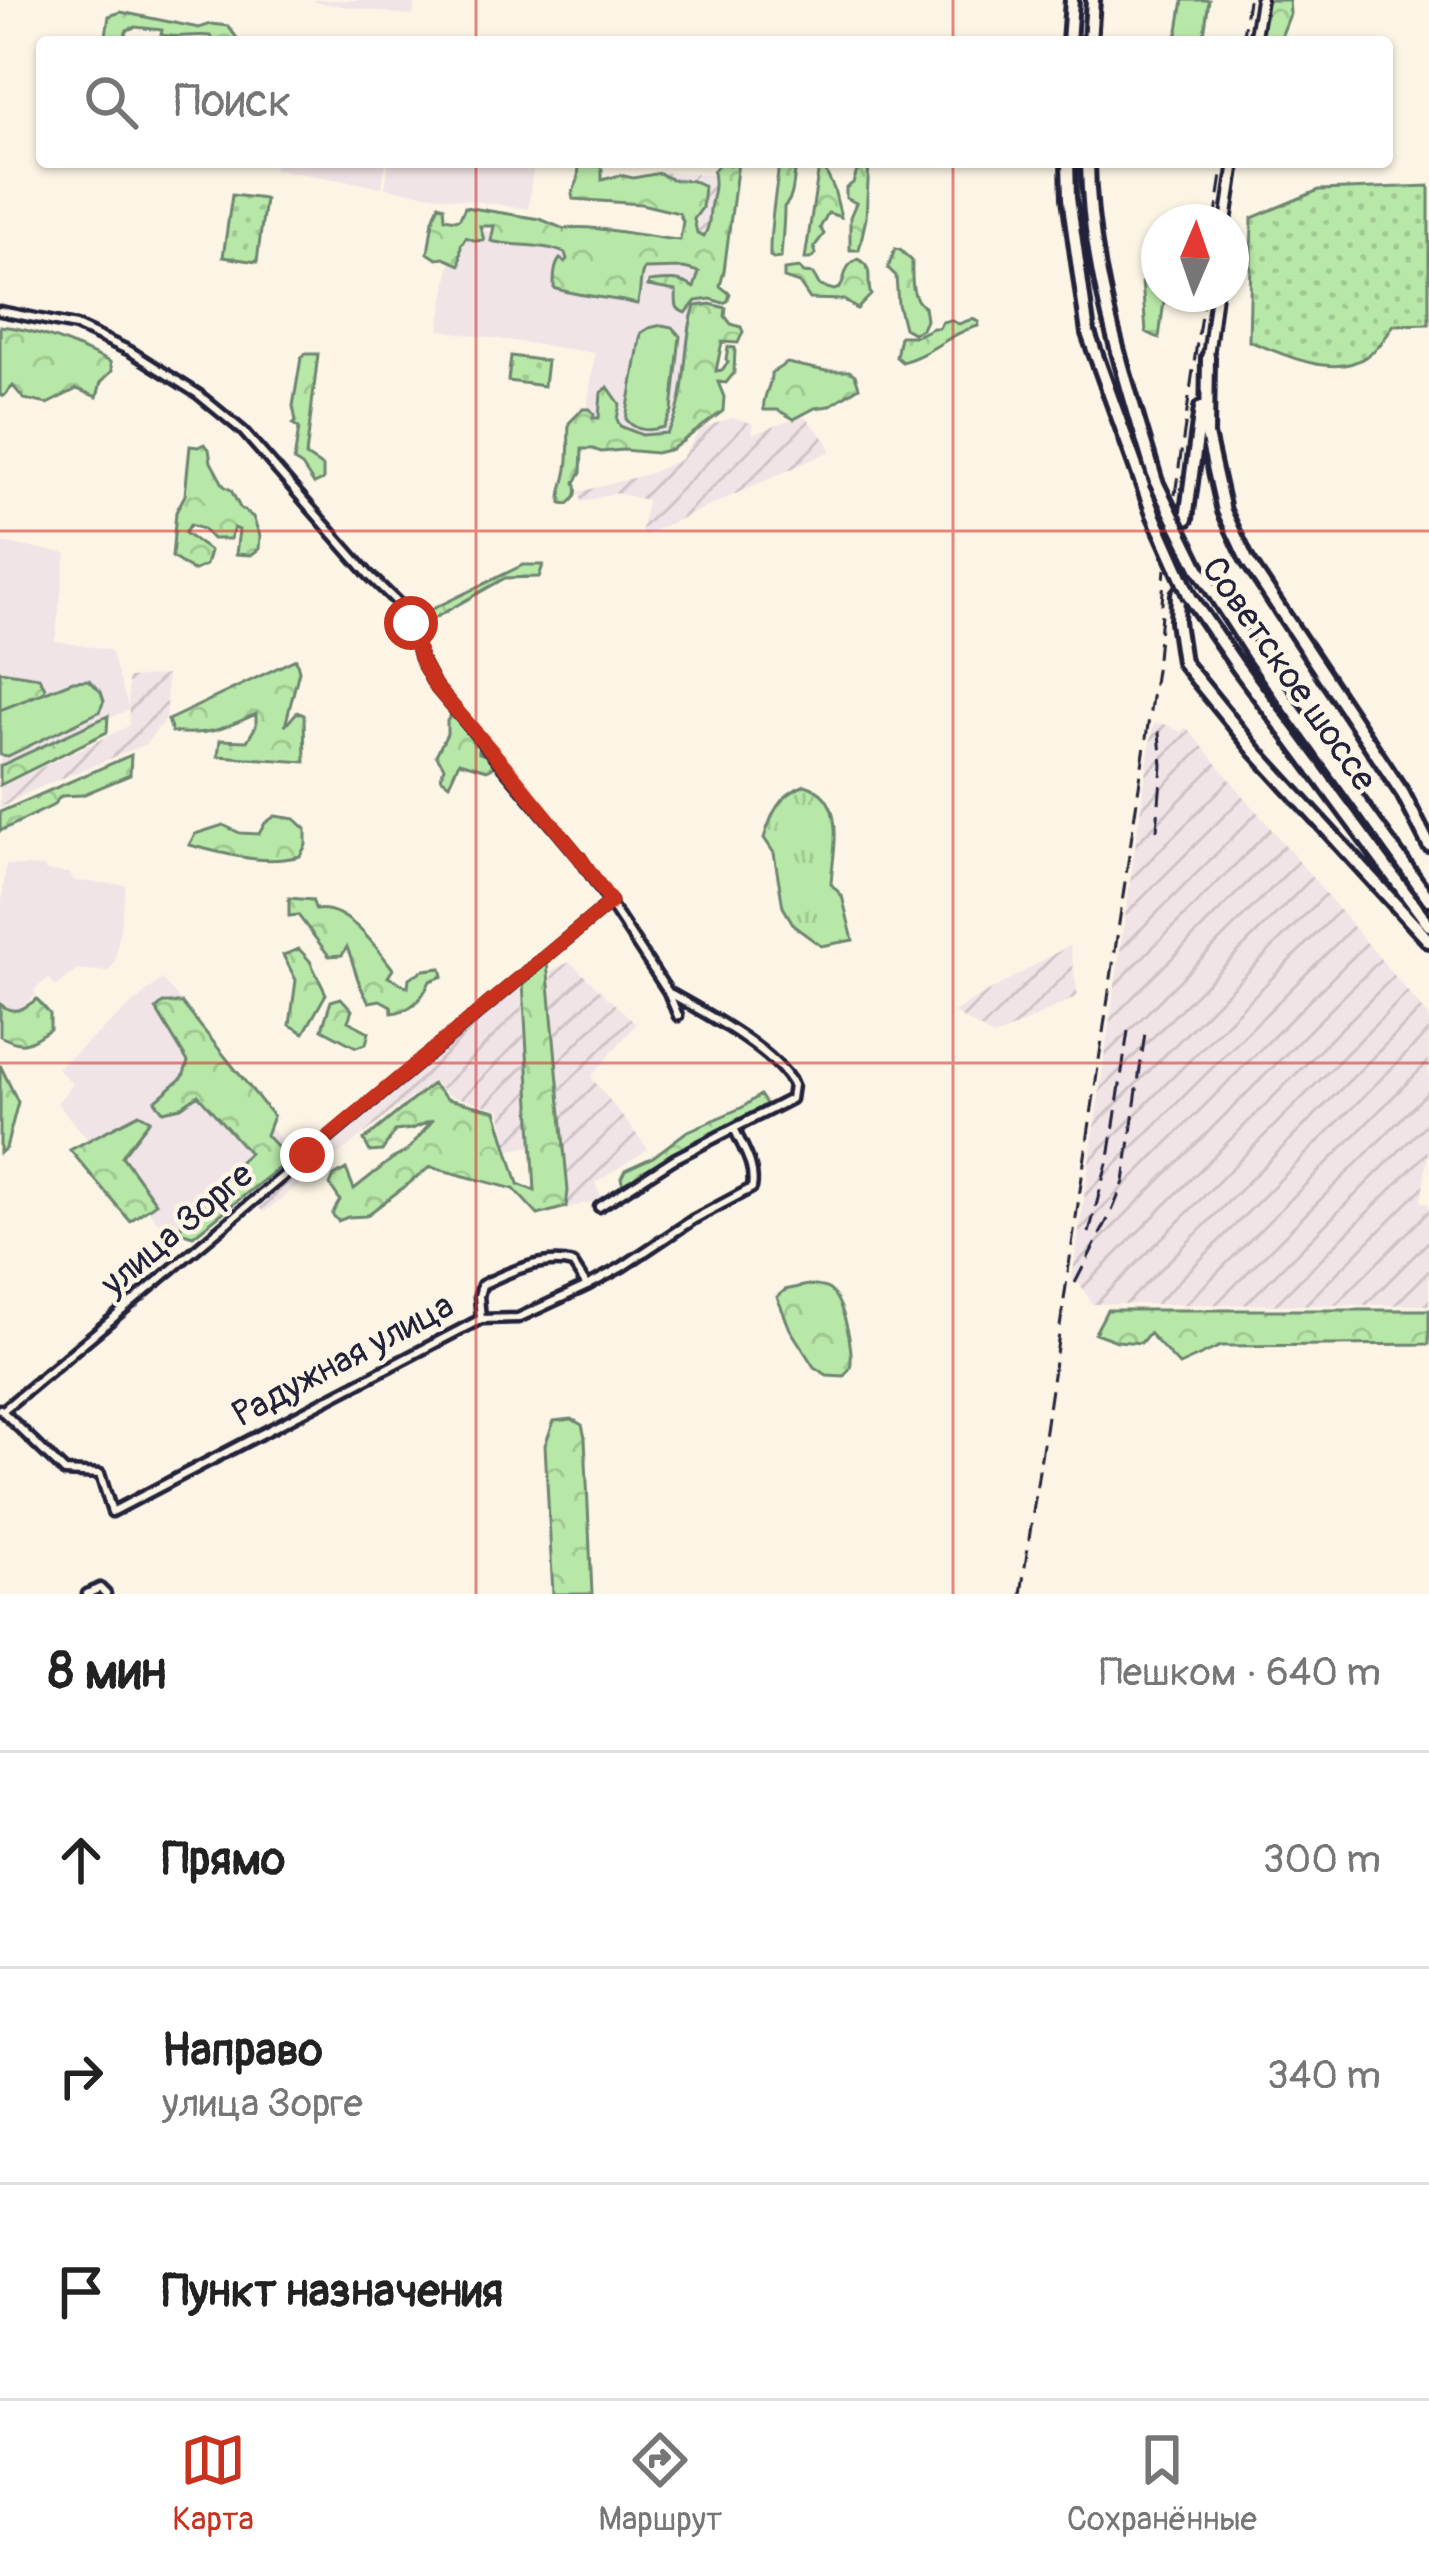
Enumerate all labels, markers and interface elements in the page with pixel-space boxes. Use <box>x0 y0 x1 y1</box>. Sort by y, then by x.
search box <box>36 36 1393 168</box>
icon: search <box>78 69 144 135</box>
text: Поиск <box>174 74 291 130</box>
north arrow <box>1141 204 1249 312</box>
street label: Советское шоссе <box>1191 548 1387 800</box>
route start <box>384 596 438 650</box>
route end <box>280 1128 334 1182</box>
street label: улица Зорге <box>91 1152 263 1306</box>
street label: Радужная улица <box>225 1283 461 1437</box>
text: 8 мин <box>48 1640 167 1704</box>
text: Пешком · 640 m <box>1099 1648 1381 1697</box>
icon: ahead <box>48 1827 114 1893</box>
text: Прямо <box>162 1832 285 1888</box>
text: 300 m <box>1263 1835 1381 1884</box>
text: Направо <box>162 2023 323 2079</box>
icon: right <box>48 2043 114 2109</box>
text: 340 m <box>1267 2051 1381 2100</box>
text: улица Зорге <box>162 2079 363 2128</box>
icon: arrive <box>48 2259 114 2325</box>
text: Пункт назначения <box>162 2264 503 2320</box>
tab: Карта <box>172 2427 254 2540</box>
tab: Маршрут <box>598 2427 722 2540</box>
tab: Сохранённые <box>1067 2427 1257 2540</box>

